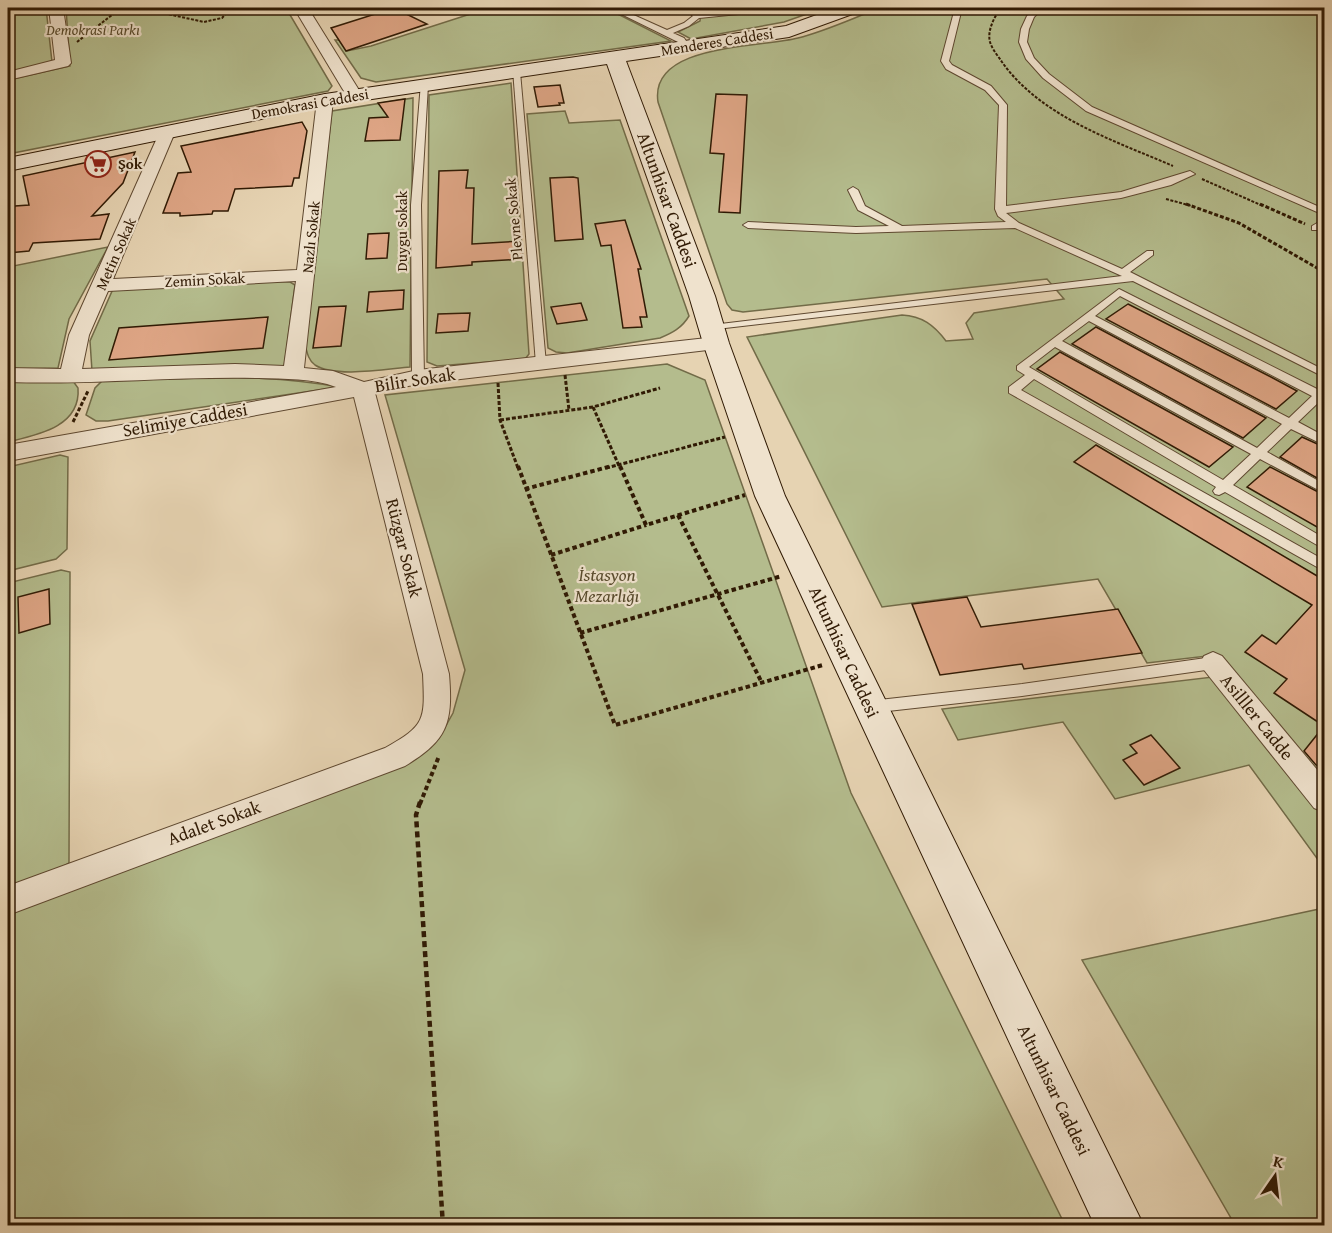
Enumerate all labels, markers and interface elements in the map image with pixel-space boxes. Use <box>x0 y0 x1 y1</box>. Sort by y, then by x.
park label: Demokrasi Parkı <box>45 19 140 40</box>
street label: Menderes Caddesi <box>659 22 775 61</box>
street label: Demokrasi Caddesi <box>250 83 370 124</box>
street label: Altunhisar Caddesi <box>630 128 705 271</box>
supermarket icon: Şok <box>83 149 113 179</box>
place label: Şok <box>118 153 143 174</box>
street label: Plevne Sokak <box>499 176 528 261</box>
street label: Duygu Sokak <box>391 190 412 271</box>
street label: Nazlı Sokak <box>296 199 325 274</box>
street label: Metin Sokak <box>90 214 141 294</box>
street label: Zemin Sokak <box>164 267 246 292</box>
street label: Bilir Sokak <box>373 360 458 399</box>
street label: Selimiye Caddesi <box>120 395 249 444</box>
street label: Rüzgar Sokak <box>379 495 430 601</box>
park label: İstasyon Mezarlığı <box>575 561 640 609</box>
street label: Altunhisar Caddesi <box>802 582 887 722</box>
street label: Asilller Cadde <box>1214 668 1301 766</box>
street label: Adalet Sokak <box>163 793 265 852</box>
street label: Altunhisar Caddesi <box>1011 1020 1098 1160</box>
north arrow <box>1245 1146 1305 1206</box>
text: K <box>1271 1149 1287 1175</box>

